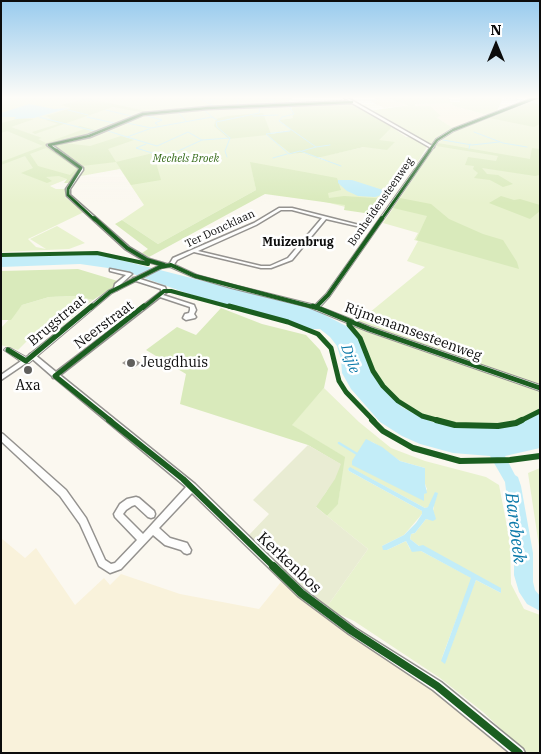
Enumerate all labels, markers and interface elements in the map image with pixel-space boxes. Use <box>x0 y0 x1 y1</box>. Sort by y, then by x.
north arrow <box>471 20 521 70</box>
text: N <box>490 21 502 39</box>
park label: Mechels Broek <box>153 152 219 166</box>
street label: Bonheidensteenweg <box>346 155 416 249</box>
street label: Ter Doncklaan <box>183 207 257 251</box>
district label: Muizenbrug <box>262 236 334 250</box>
street label: Brugstraat <box>25 292 89 350</box>
street label: Neerstraat <box>71 297 137 353</box>
street label: Rijmenamsesteenweg <box>342 299 484 365</box>
water label: Dijle <box>337 342 363 376</box>
place label: Jeugdhuis <box>141 355 208 371</box>
marker: Jeugdhuis <box>125 357 137 369</box>
marker: Axa <box>22 364 34 376</box>
place label: Axa <box>15 378 41 394</box>
water label: Barebeek <box>500 491 530 565</box>
street label: Kerkenbos <box>253 528 325 598</box>

